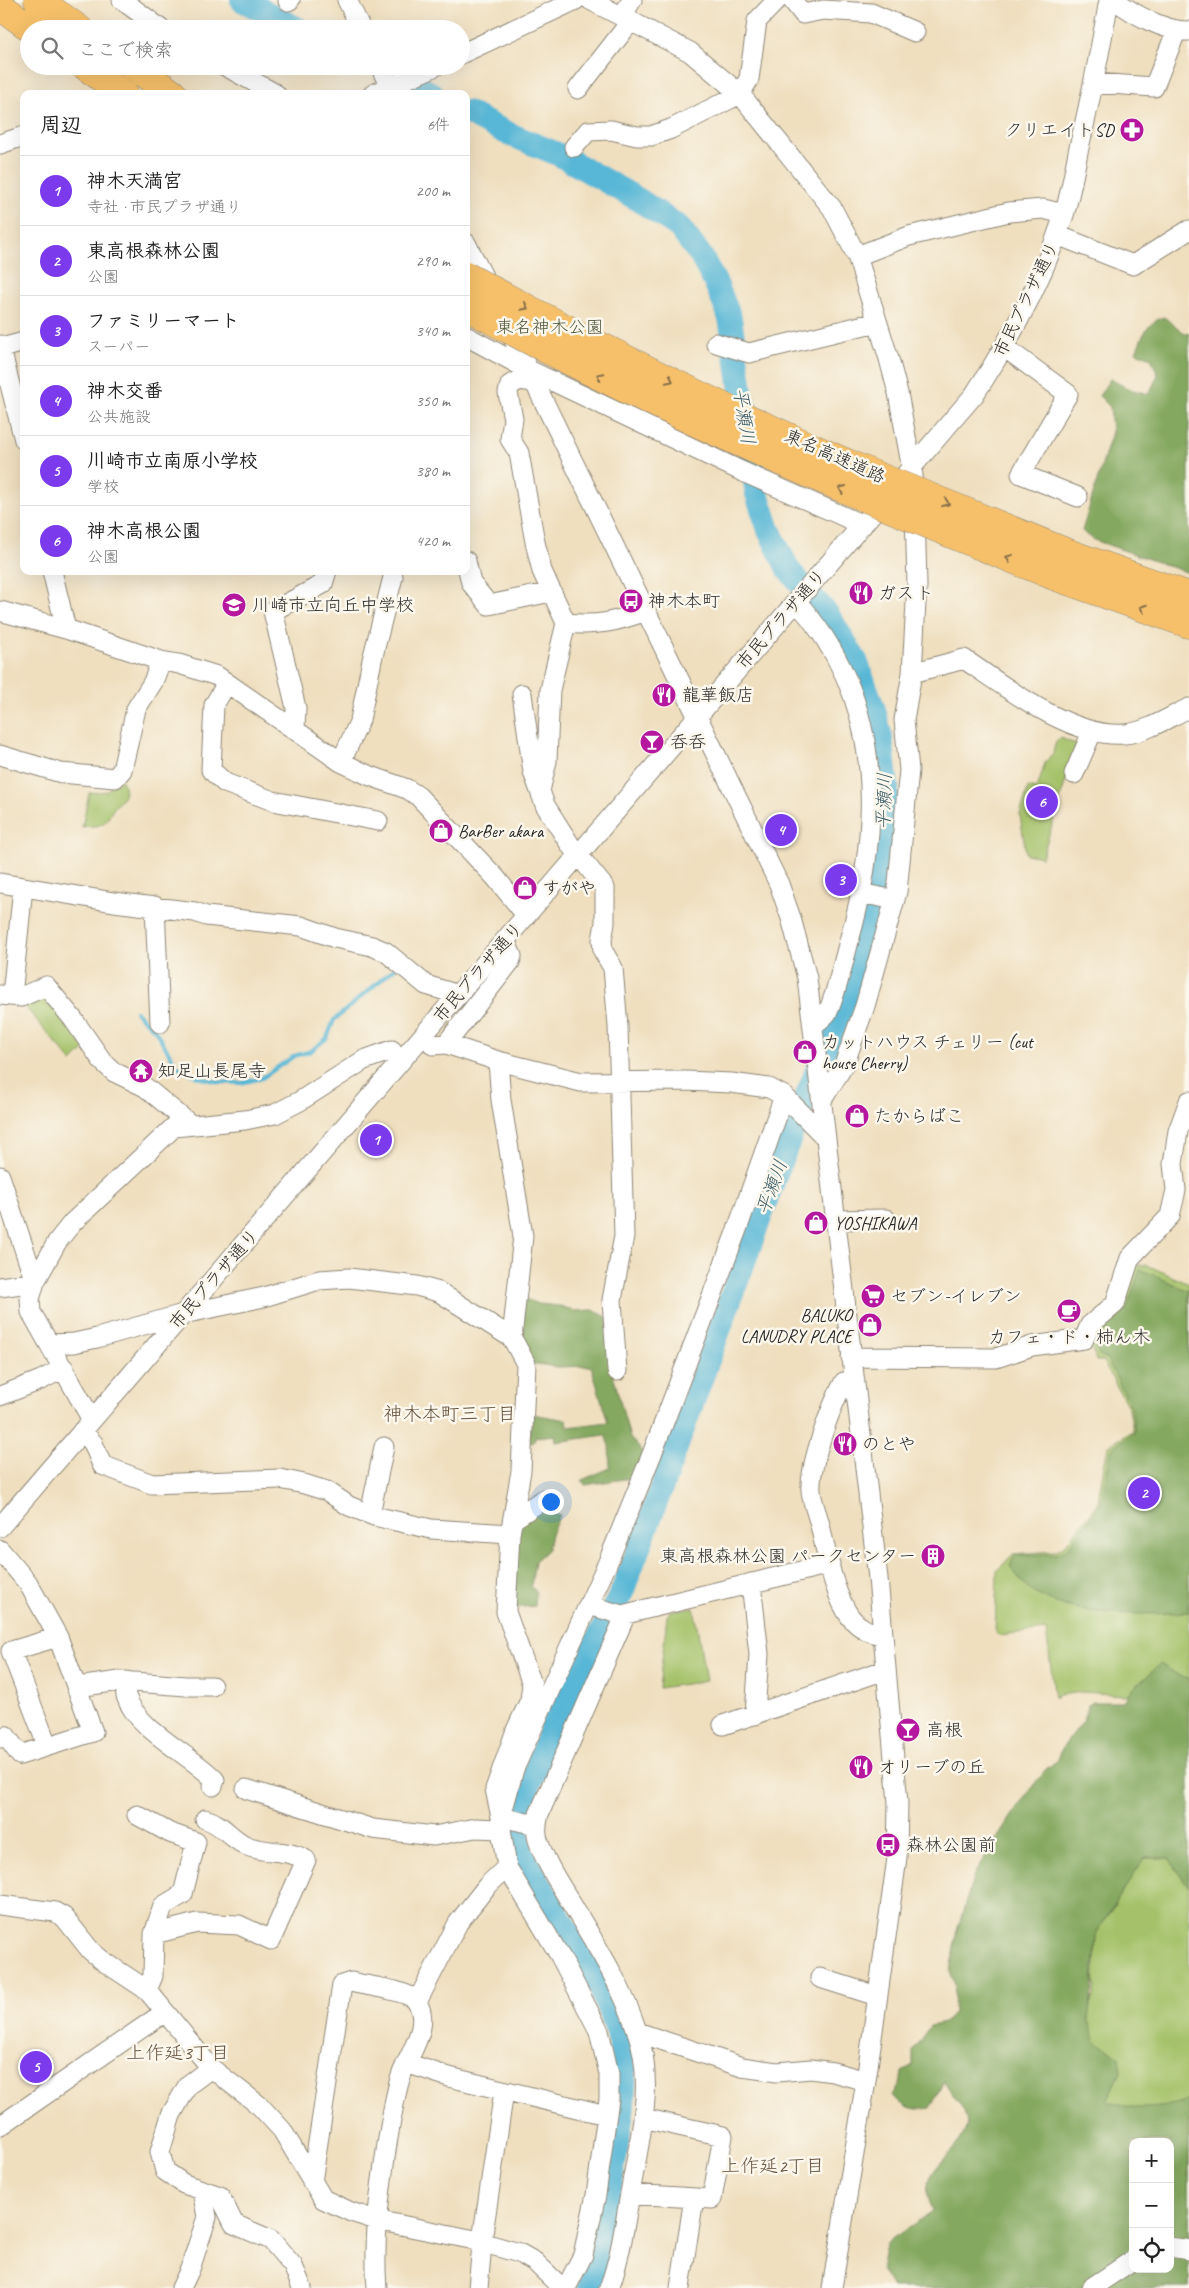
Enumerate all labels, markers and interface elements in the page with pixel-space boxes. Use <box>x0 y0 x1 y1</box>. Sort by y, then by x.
search box <box>20 20 470 75</box>
icon: search <box>38 34 66 62</box>
text: ここで検索 <box>78 38 173 62</box>
text: 周辺 <box>40 112 82 138</box>
text: 6件 <box>427 115 450 135</box>
pharmacy icon: クリエイトSD <box>1119 117 1145 143</box>
place label: クリエイトSD <box>1004 119 1116 141</box>
text: 神木天満宮 <box>87 169 182 193</box>
text: 1 <box>52 181 60 201</box>
text: 200 m <box>416 181 450 201</box>
text: 寺社 · 市民プラザ通り <box>87 197 242 217</box>
street label: 市民プラザ通り <box>988 238 1064 360</box>
text: 東高根森林公園 <box>87 239 220 263</box>
text: 2 <box>52 251 60 271</box>
text: 290 m <box>416 251 450 271</box>
text: 公園 <box>87 267 119 287</box>
one-way arrow <box>519 301 528 311</box>
text: ファミリーマート <box>87 309 240 333</box>
park label: 東名神木公園 <box>496 316 604 338</box>
text: 3 <box>52 321 60 341</box>
text: 340 m <box>416 321 450 341</box>
text: スーパー <box>87 337 150 357</box>
one-way arrow <box>596 372 605 382</box>
one-way arrow <box>664 374 673 384</box>
text: 神木交番 <box>87 379 163 403</box>
water label: 平瀬川 <box>728 386 760 446</box>
text: 4 <box>52 391 60 411</box>
text: 350 m <box>416 391 450 411</box>
text: 公共施設 <box>87 407 151 427</box>
street label: 東名高速道路 <box>781 424 889 488</box>
text: 川崎市立南原小学校 <box>87 449 258 473</box>
text: 5 <box>53 461 59 481</box>
text: 380 m <box>416 461 450 481</box>
text: 学校 <box>87 477 119 497</box>
one-way arrow <box>838 485 847 496</box>
one-way arrow <box>941 497 950 507</box>
text: 神木高根公園 <box>87 519 201 543</box>
text: 6 <box>52 531 60 551</box>
text: 420 m <box>416 531 450 551</box>
text: 公園 <box>87 547 119 567</box>
one-way arrow <box>1005 553 1013 563</box>
street label: 市民プラザ通り <box>731 564 831 674</box>
restaurant icon: ガスト <box>848 580 874 606</box>
place label: ガスト <box>878 582 934 604</box>
bus stop icon: 神木本町 <box>618 588 644 614</box>
place label: 神木本町 <box>648 590 720 612</box>
school or university icon: 川崎市立向丘中学校 <box>221 592 247 618</box>
place label: 川崎市立向丘中学校 <box>252 594 414 616</box>
one-way arrow <box>1139 604 1148 614</box>
restaurant icon: 龍華飯店 <box>651 682 677 708</box>
place label: 龍華飯店 <box>682 684 754 706</box>
bar icon: 呑呑 <box>639 729 665 755</box>
place label: 呑呑 <box>670 731 706 753</box>
water label: 平瀬川 <box>871 772 897 830</box>
pin: 6 <box>1026 783 1058 821</box>
pin: 4 <box>765 811 797 849</box>
shop icon: BarBer akara <box>428 818 454 844</box>
place label: BarBer akara <box>458 820 545 842</box>
pin: 3 <box>825 861 857 899</box>
shop icon: すがや <box>512 875 538 901</box>
place label: すがや <box>542 877 596 899</box>
street label: 市民プラザ通り <box>428 917 528 1027</box>
place label: カットハウス チェリー (cut house Cherry) <box>822 1031 1035 1074</box>
shop icon: カットハウス チェリー (cut house Cherry) <box>792 1039 818 1065</box>
temple icon: 知足山長尾寺 <box>128 1058 154 1084</box>
place label: 知足山長尾寺 <box>158 1060 266 1082</box>
shop icon: たからばこ <box>844 1103 870 1129</box>
place label: たからばこ <box>874 1105 964 1127</box>
pin: 1 <box>360 1121 392 1159</box>
water label: 平瀬川 <box>751 1156 793 1218</box>
shop icon: YOSHIKAWA <box>803 1210 829 1236</box>
place label: YOSHIKAWA <box>834 1212 918 1234</box>
street label: 市民プラザ通り <box>164 1224 264 1334</box>
supermarket icon: セブン-イレブン <box>860 1283 886 1309</box>
place label: セブン-イレブン <box>890 1285 1022 1307</box>
cafe icon: カフェ・ド・柿ん木 <box>1056 1298 1082 1324</box>
place label: BALUKO LANUDRY PLACE <box>741 1304 854 1347</box>
shop icon: BALUKO LANUDRY PLACE <box>857 1312 883 1338</box>
place label: カフェ・ド・柿ん木 <box>988 1326 1150 1348</box>
district label: 神木本町三丁目 <box>383 1402 517 1426</box>
restaurant icon: のとや <box>832 1431 858 1457</box>
place label: のとや <box>862 1433 916 1455</box>
pin: 2 <box>1128 1474 1160 1512</box>
your location <box>538 1489 564 1515</box>
building icon: 東高根森林公園 パークセンター <box>920 1543 946 1569</box>
place label: 東高根森林公園 パークセンター <box>660 1545 916 1567</box>
bar icon: 高根 <box>895 1717 921 1743</box>
place label: 高根 <box>926 1719 963 1741</box>
restaurant icon: オリーブの丘 <box>848 1754 874 1780</box>
place label: オリーブの丘 <box>878 1756 985 1778</box>
bus stop icon: 森林公園前 <box>875 1832 901 1858</box>
place label: 森林公園前 <box>906 1834 996 1856</box>
district label: 上作延3丁目 <box>126 2041 230 2065</box>
pin: 5 <box>20 2048 52 2086</box>
map controls <box>1129 2138 1174 2273</box>
button: + <box>1129 2138 1174 2183</box>
district label: 上作延2丁目 <box>721 2154 825 2178</box>
button: − <box>1129 2183 1174 2228</box>
button: locate <box>1129 2228 1174 2273</box>

